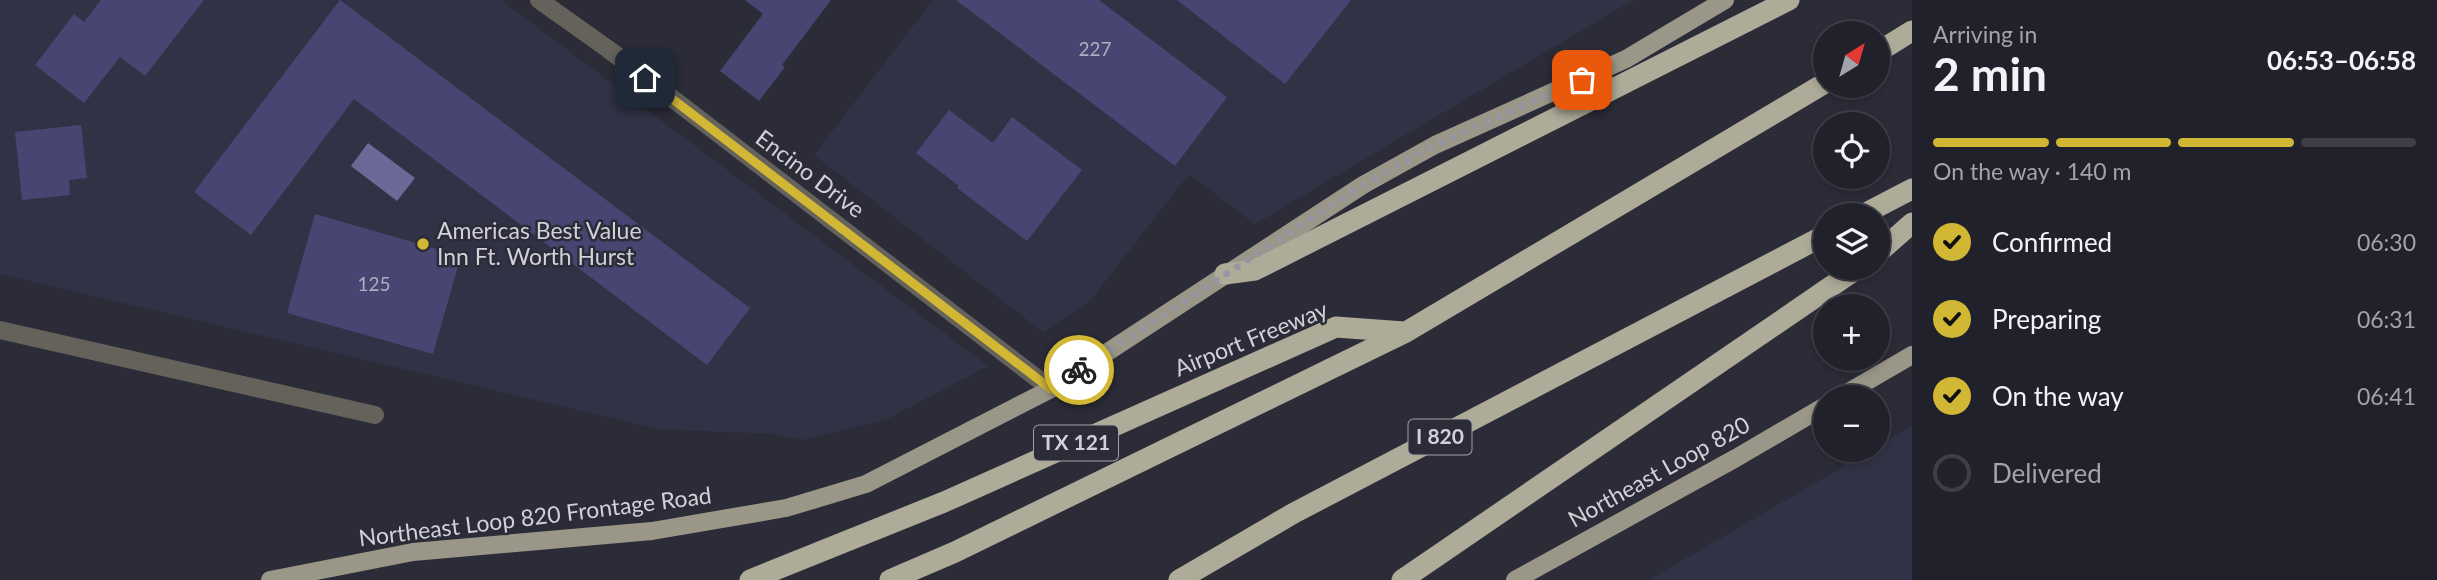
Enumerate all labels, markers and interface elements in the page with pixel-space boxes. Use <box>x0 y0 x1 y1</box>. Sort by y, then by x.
text: Arriving in <box>1933 20 2037 48</box>
north arrow <box>1813 21 1890 98</box>
map controls <box>1813 21 1890 462</box>
house number: 227 <box>1078 37 1112 60</box>
text: 06:53–06:58 <box>2267 44 2416 76</box>
text: 2 min <box>1933 46 2047 101</box>
pin <box>615 48 675 108</box>
pin <box>1552 50 1612 110</box>
icon: home <box>626 59 664 97</box>
icon: bag <box>1563 61 1601 99</box>
button: locate <box>1813 112 1890 189</box>
street label: Encino Drive <box>751 123 871 223</box>
text: On the way · 140 m <box>1933 157 2132 185</box>
button: layers <box>1813 203 1890 280</box>
place label: Americas Best Value Inn Ft. Worth Hurst <box>437 216 642 270</box>
icon: check <box>1933 223 1971 261</box>
text: Confirmed <box>1992 226 2112 258</box>
text: 06:30 <box>2357 228 2416 256</box>
marker: Americas Best Value Inn Ft. Worth Hurst <box>415 236 431 252</box>
house number: 125 <box>357 272 391 295</box>
button: + <box>1813 294 1890 371</box>
street label: Airport Freeway <box>1170 295 1332 382</box>
icon: check <box>1933 300 1971 338</box>
text: Preparing <box>1992 303 2101 335</box>
text: 06:31 <box>2357 305 2416 333</box>
courier <box>1044 335 1114 405</box>
icon: bike <box>1060 351 1098 389</box>
icon: check <box>1933 377 1971 415</box>
text: On the way <box>1992 380 2124 412</box>
text: 06:41 <box>2357 382 2416 410</box>
button: − <box>1813 385 1890 462</box>
street label: Northeast Loop 820 <box>1563 410 1754 533</box>
road number: I 820 <box>1408 420 1472 454</box>
road number: TX 121 <box>1034 426 1118 460</box>
text: Delivered <box>1992 457 2102 489</box>
street label: Northeast Loop 820 Frontage Road <box>357 480 713 552</box>

